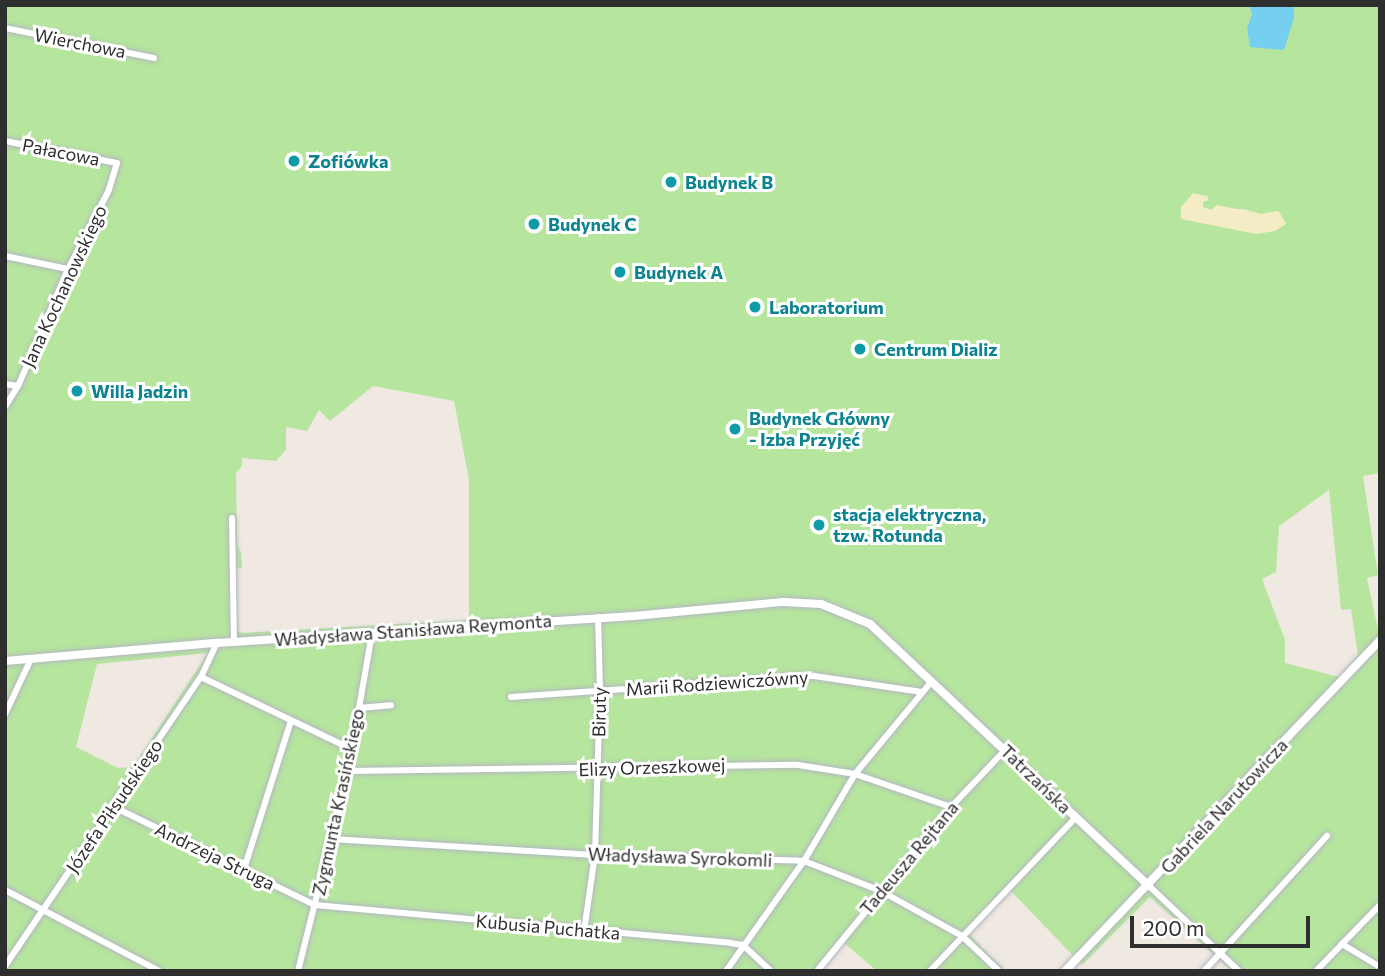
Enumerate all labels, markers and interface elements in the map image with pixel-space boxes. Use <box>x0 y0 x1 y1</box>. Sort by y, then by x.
street label: Wierchowa <box>32 24 128 62</box>
street label: Pałacowa <box>20 134 102 170</box>
place label: Zofiówka <box>308 150 389 172</box>
marker: Zofiówka <box>286 153 302 169</box>
place label: Budynek B <box>685 171 773 193</box>
marker: Budynek B <box>663 174 679 190</box>
street label: Jana Kochanowskiego <box>17 202 111 370</box>
place label: Budynek C <box>548 213 637 235</box>
marker: Budynek C <box>526 216 542 232</box>
place label: Budynek A <box>634 261 723 283</box>
marker: Budynek A <box>612 264 628 280</box>
place label: Laboratorium <box>769 296 884 318</box>
marker: Laboratorium <box>747 299 763 315</box>
place label: Centrum Dializ <box>874 338 998 360</box>
marker: Centrum Dializ <box>852 341 868 357</box>
place label: Willa Jadzin <box>91 380 188 402</box>
marker: Willa Jadzin <box>69 383 85 399</box>
place label: Budynek Główny - Izba Przyjęć <box>749 408 890 450</box>
marker: Budynek Główny - Izba Przyjęć <box>727 421 743 437</box>
place label: stacja elektryczna, tzw. Rotunda <box>833 504 986 546</box>
marker: stacja elektryczna, tzw. Rotunda <box>811 517 827 533</box>
street label: Władysława Stanisława Reymonta <box>274 610 552 650</box>
street label: Marii Rodziewiczówny <box>625 666 809 700</box>
street label: Biruty <box>588 687 610 737</box>
street label: Zygmunta Krasińskiego <box>308 707 368 897</box>
street label: Gabriela Narutowicza <box>1156 734 1292 878</box>
street label: Józefa Piłsudskiego <box>61 735 167 877</box>
street label: Tatrzańska <box>996 740 1076 818</box>
street label: Elizy Orzeszkowej <box>578 754 726 780</box>
street label: Tadeusza Rejtana <box>855 797 963 919</box>
street label: Andrzeja Struga <box>152 818 278 894</box>
street label: Władysława Syrokomli <box>587 843 773 871</box>
scale bar <box>1133 902 1313 946</box>
street label: Kubusia Puchatka <box>475 910 621 944</box>
text: 200 m <box>1143 915 1204 940</box>

